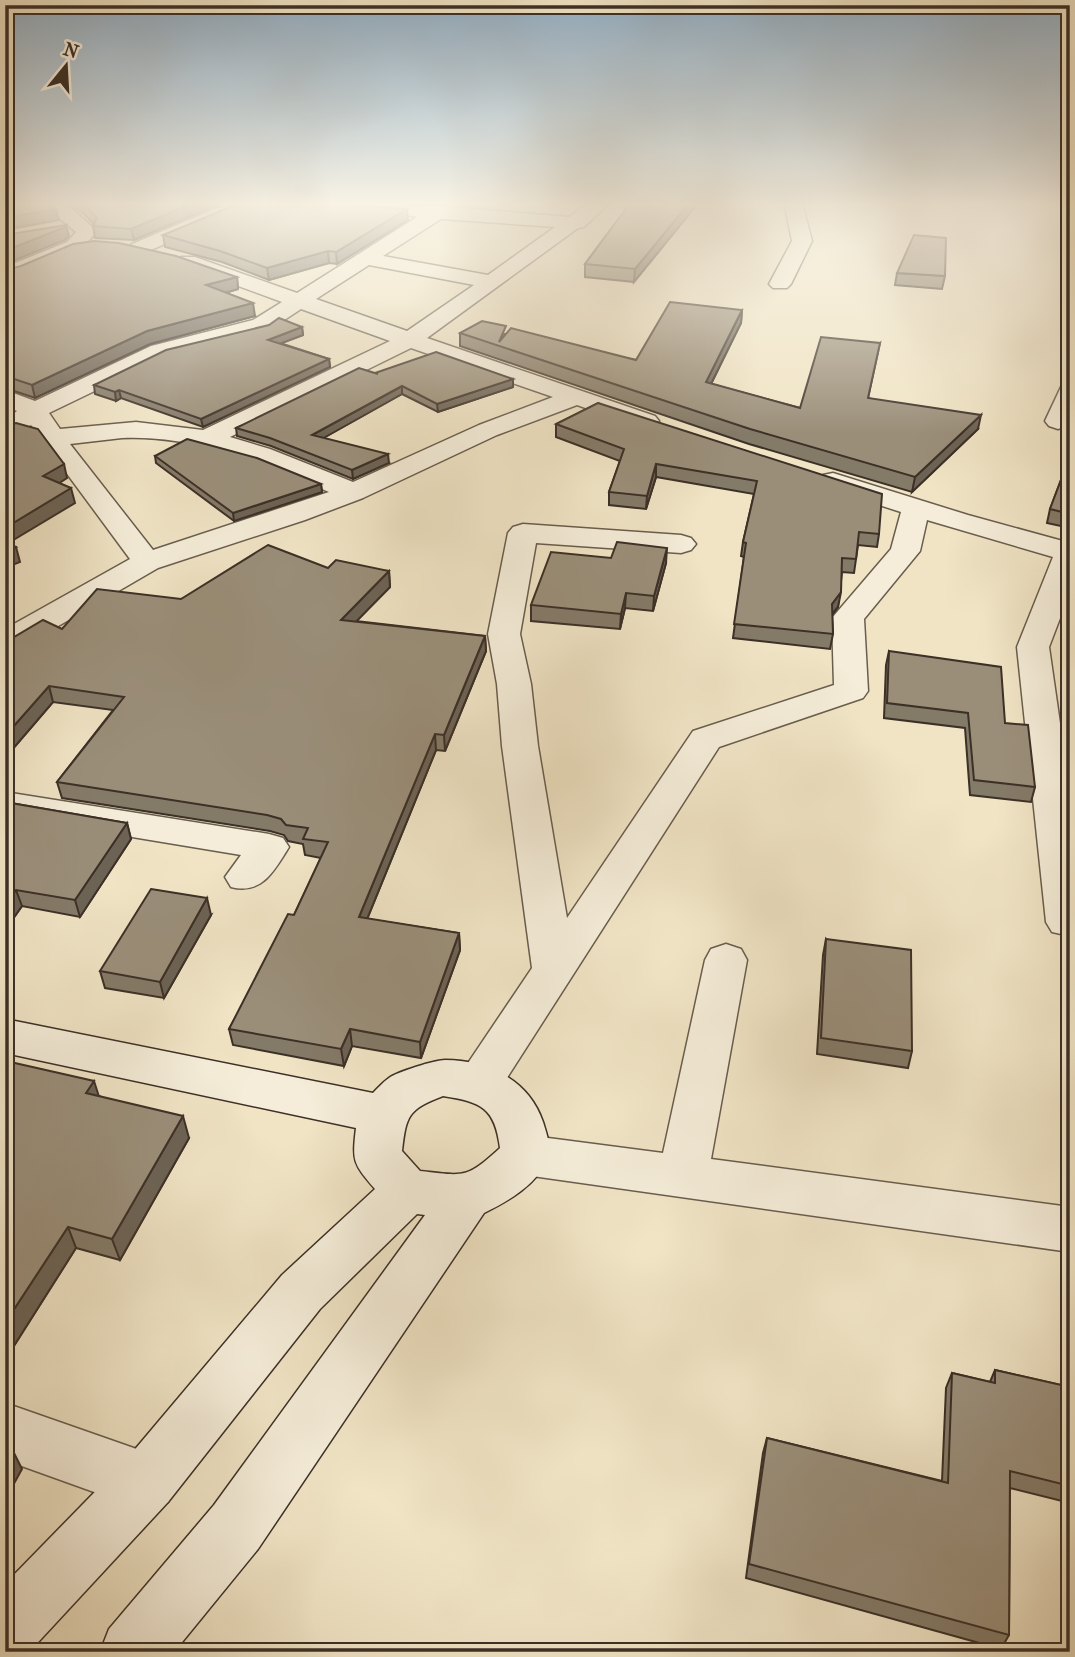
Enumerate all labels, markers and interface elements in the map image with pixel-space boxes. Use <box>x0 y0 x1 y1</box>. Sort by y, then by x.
north arrow <box>32 32 102 102</box>
text: N <box>61 38 82 64</box>

